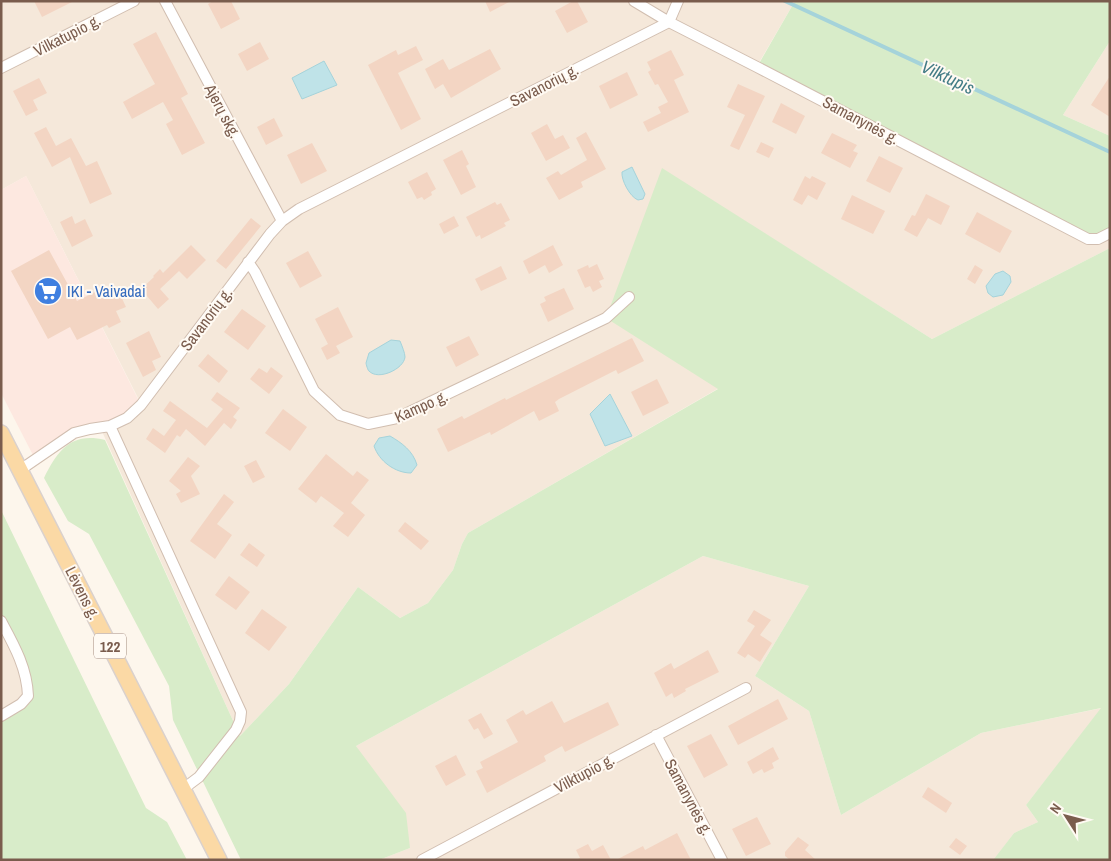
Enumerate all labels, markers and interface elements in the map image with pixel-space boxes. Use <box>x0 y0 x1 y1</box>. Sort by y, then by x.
street label: Vilkatupio g. <box>30 9 104 61</box>
water label: Vilktupis <box>917 54 979 100</box>
street label: Savanorių g. <box>506 58 582 112</box>
street label: Ajerų skg. <box>199 79 246 142</box>
street label: Samanynės g. <box>819 91 903 149</box>
supermarket icon: IKI - Vaivadai <box>33 276 63 306</box>
place label: IKI - Vaivadai <box>67 280 146 302</box>
street label: Savanorių g. <box>175 283 237 355</box>
street label: Kampo g. <box>391 385 451 427</box>
street label: Lėvens g. <box>60 563 106 623</box>
road number: 122 <box>94 634 126 658</box>
street label: Vilktupio g. <box>550 748 618 798</box>
street label: Samanynės g. <box>660 755 718 839</box>
north arrow <box>1041 791 1091 841</box>
text: N <box>1046 800 1065 817</box>

